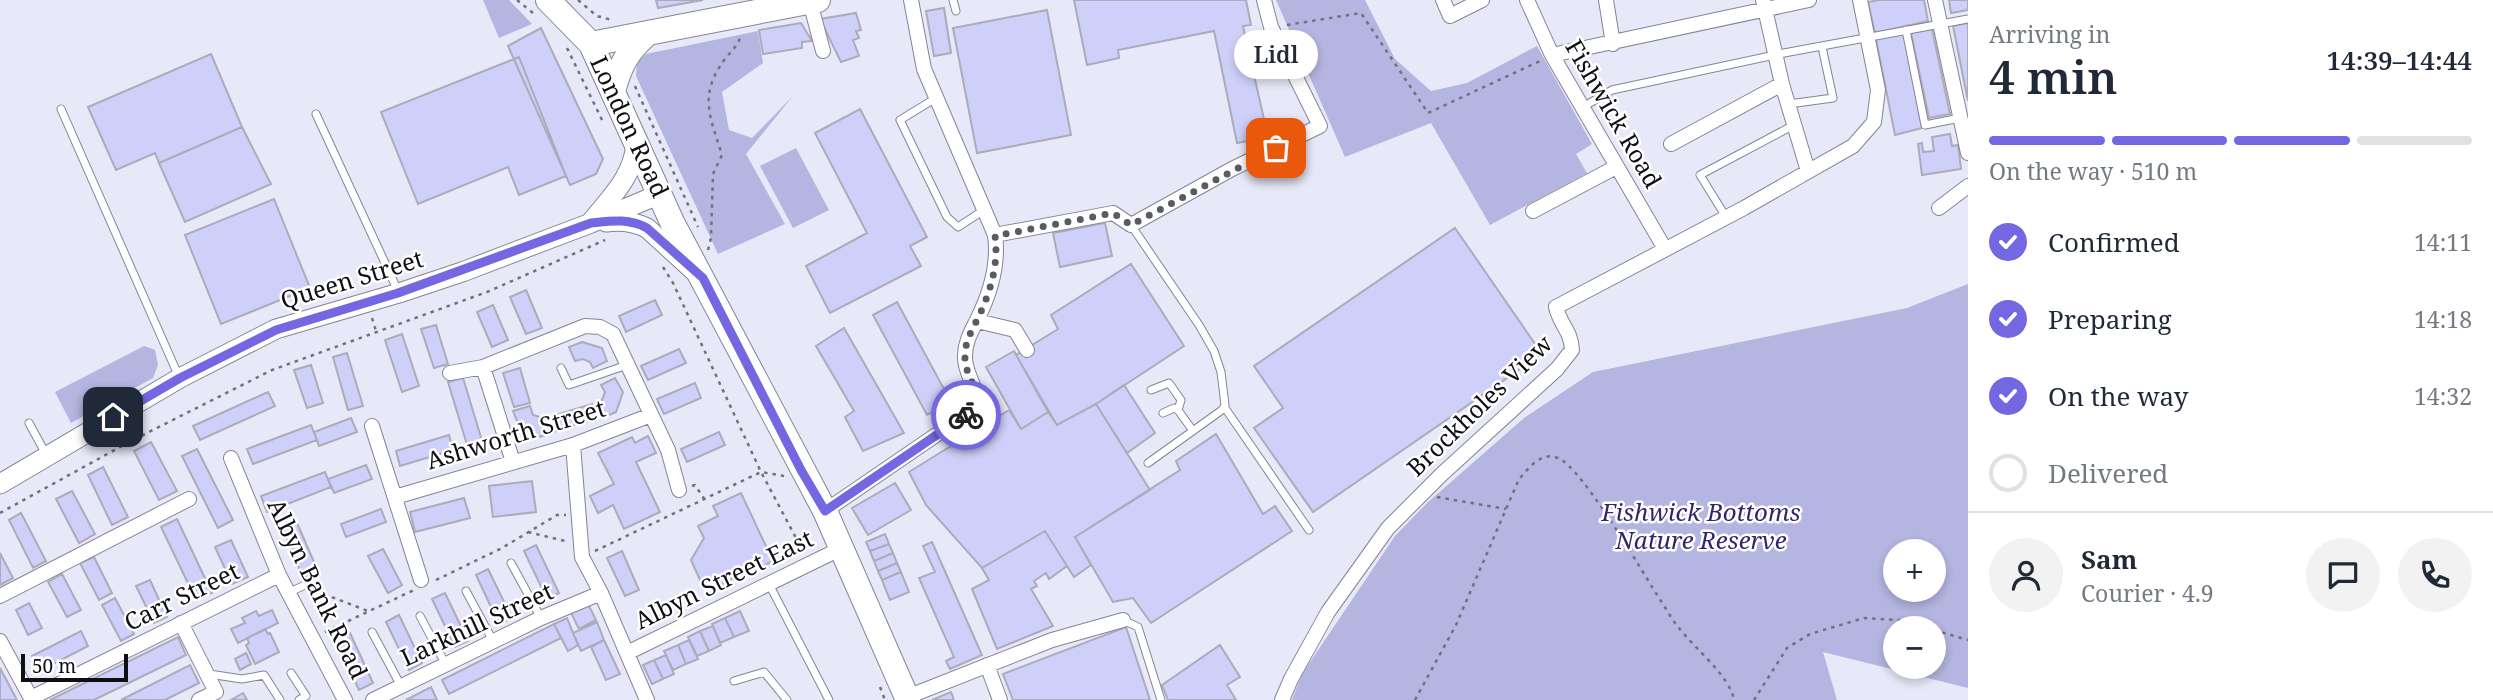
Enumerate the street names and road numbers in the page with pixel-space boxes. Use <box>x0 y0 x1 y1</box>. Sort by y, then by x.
street label: Fishwick Road <box>1558 33 1670 194</box>
street label: London Road <box>583 50 678 203</box>
street label: Queen Street <box>276 241 427 316</box>
street label: Brockholes View <box>1399 327 1559 483</box>
street label: Ashworth Street <box>422 391 609 476</box>
street label: Albyn Bank Road <box>260 493 376 684</box>
street label: Albyn Street East <box>629 521 818 636</box>
street label: Carr Street <box>118 554 244 638</box>
street label: Larkhill Street <box>395 574 558 673</box>

